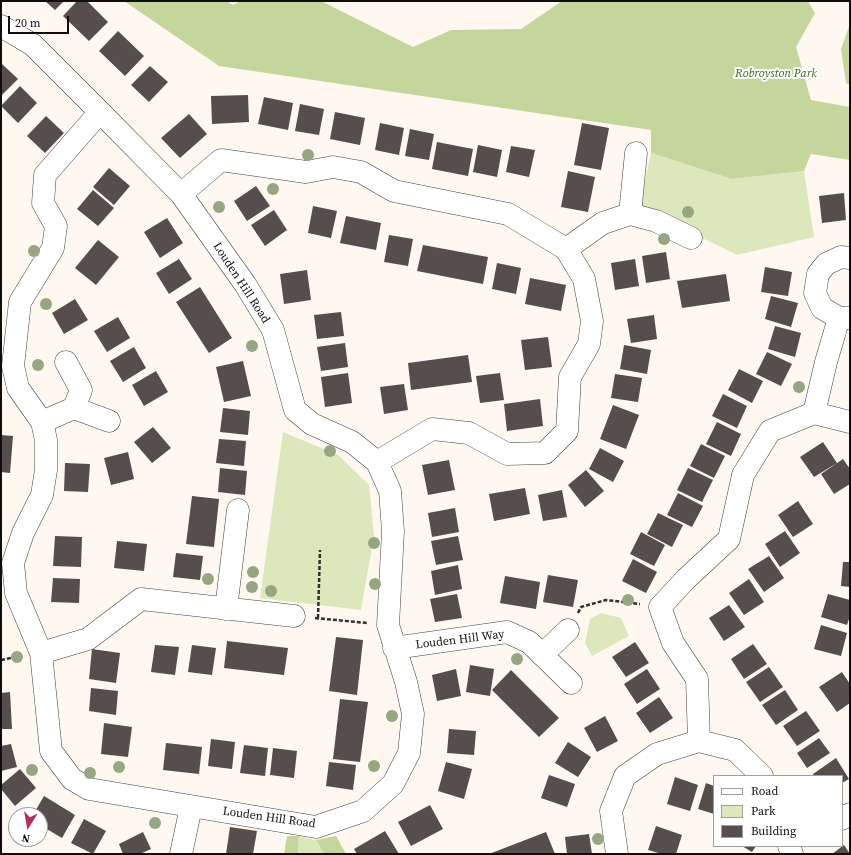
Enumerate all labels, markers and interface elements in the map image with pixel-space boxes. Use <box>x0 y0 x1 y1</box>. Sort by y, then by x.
scale bar <box>10 8 71 34</box>
text: 20 m <box>15 15 41 31</box>
park label: Robroyston Park <box>735 67 817 81</box>
street label: Louden Hill Road <box>209 240 273 326</box>
street label: Louden Hill Way <box>415 627 505 653</box>
legend <box>713 775 843 847</box>
text: Road <box>751 783 778 799</box>
text: Park <box>751 803 776 819</box>
street label: Louden Hill Road <box>222 804 316 832</box>
north arrow <box>8 807 48 847</box>
text: Building <box>751 823 796 839</box>
text: N <box>20 830 31 846</box>

